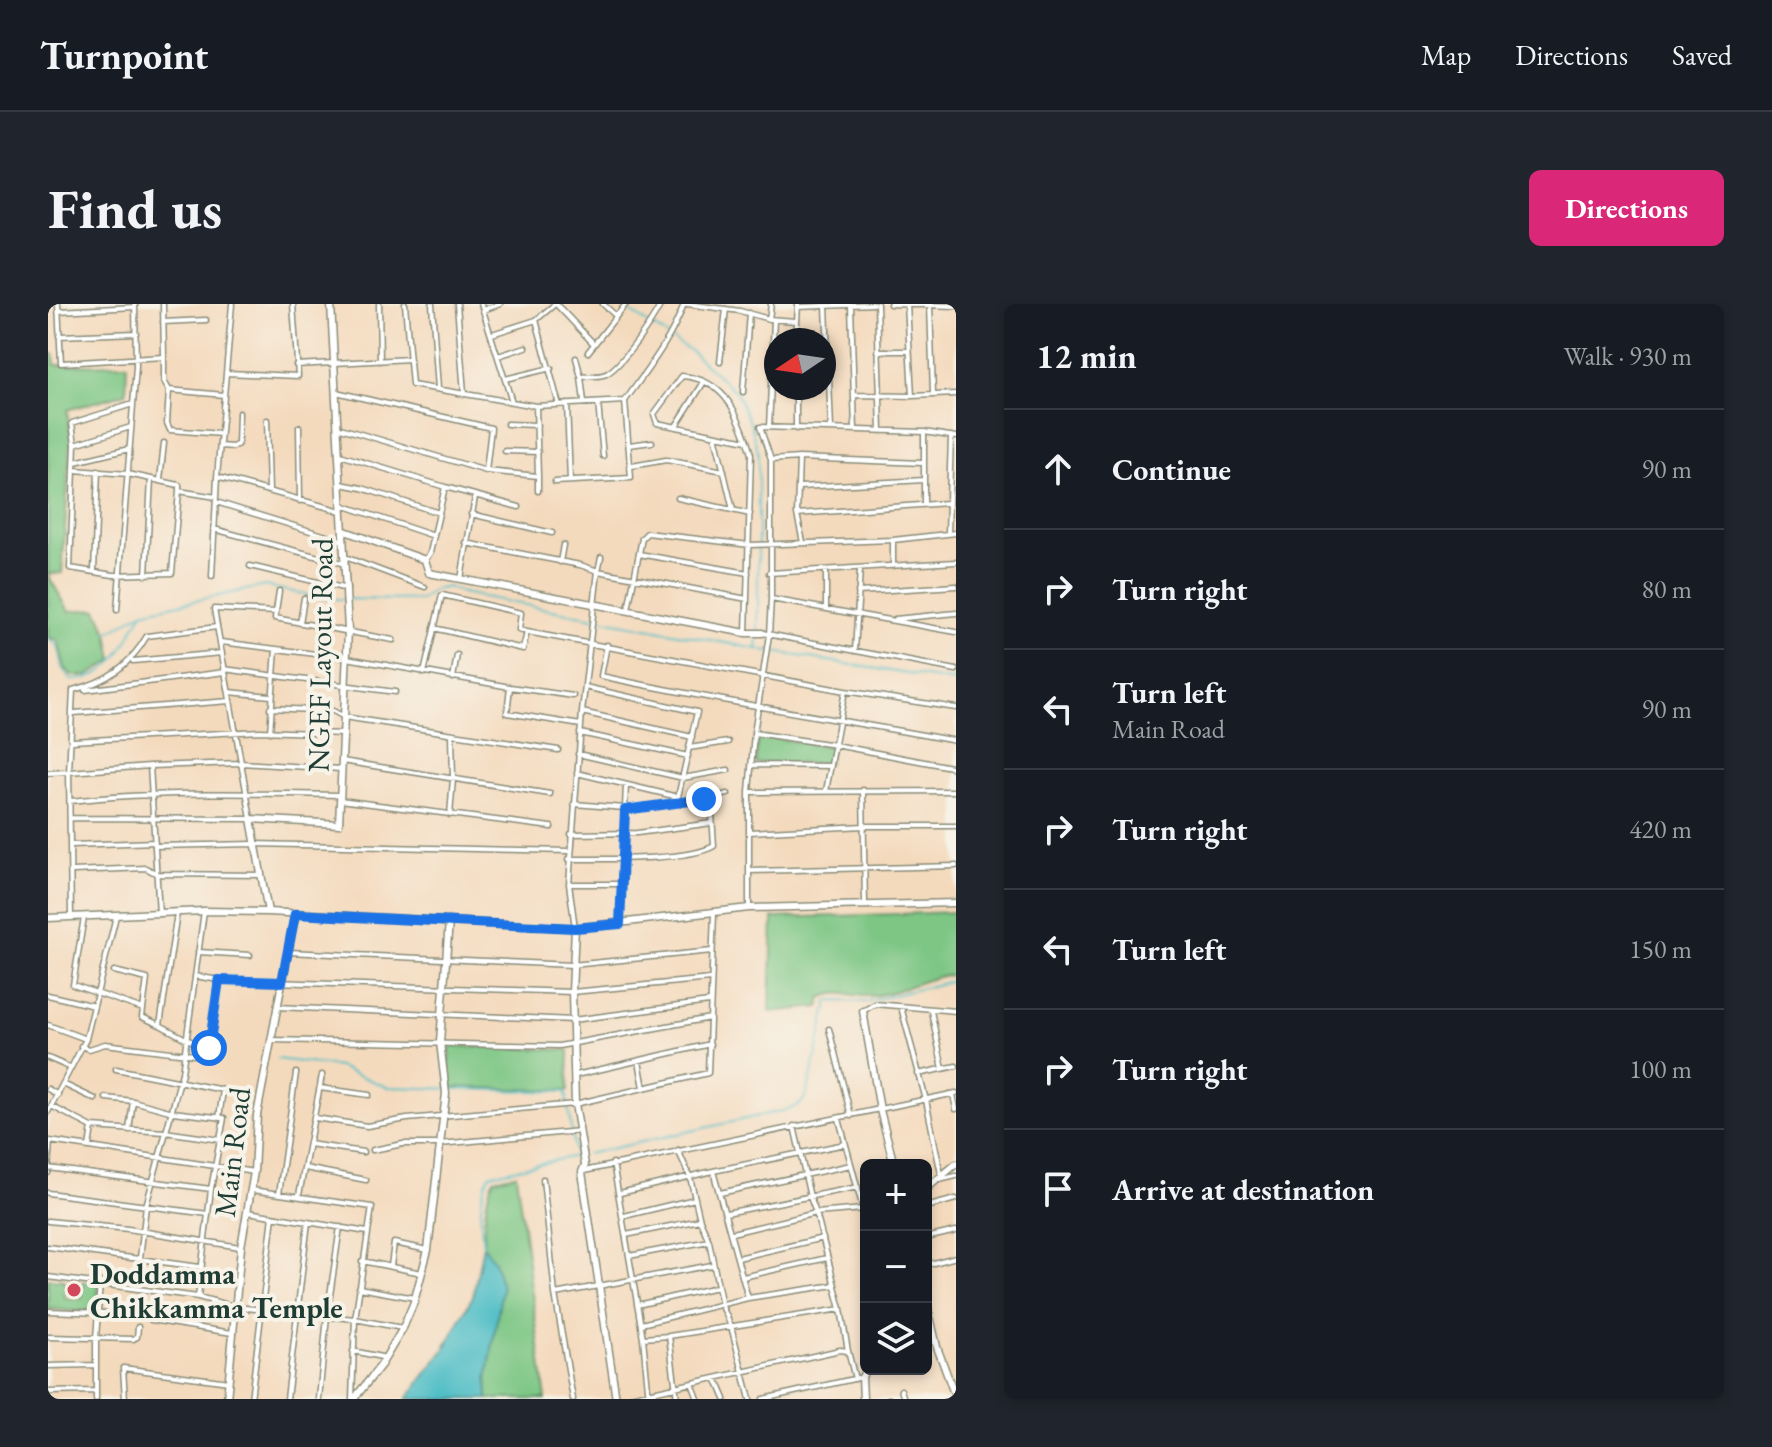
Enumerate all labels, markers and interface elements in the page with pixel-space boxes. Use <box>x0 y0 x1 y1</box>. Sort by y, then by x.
text: Turnpoint <box>40 31 208 80</box>
text: Map <box>1421 37 1471 73</box>
text: Directions <box>1515 37 1628 73</box>
text: Saved <box>1672 37 1732 73</box>
button: Directions <box>1529 170 1724 246</box>
text: Find us <box>48 172 222 245</box>
north arrow <box>764 328 836 400</box>
text: 12 min <box>1036 334 1137 378</box>
text: Walk · 930 m <box>1564 339 1692 373</box>
icon: ahead <box>1036 447 1080 491</box>
text: Continue <box>1112 450 1231 489</box>
text: 90 m <box>1642 452 1692 486</box>
street label: NGEF Layout Road <box>298 537 342 773</box>
icon: right <box>1036 567 1080 611</box>
text: Turn right <box>1112 570 1248 609</box>
text: 80 m <box>1642 572 1692 606</box>
text: Turn left <box>1112 673 1226 712</box>
icon: left <box>1036 687 1080 731</box>
text: 90 m <box>1642 692 1692 726</box>
text: Main Road <box>1112 712 1225 746</box>
route end <box>686 781 722 817</box>
icon: right <box>1036 807 1080 851</box>
text: Turn right <box>1112 810 1248 849</box>
text: 420 m <box>1629 812 1692 846</box>
icon: left <box>1036 927 1080 971</box>
text: Turn left <box>1112 930 1226 969</box>
text: 150 m <box>1629 932 1692 966</box>
route start <box>191 1030 227 1066</box>
icon: right <box>1036 1047 1080 1091</box>
text: Turn right <box>1112 1050 1248 1089</box>
text: 100 m <box>1629 1052 1692 1086</box>
street label: Main Road <box>205 1084 259 1219</box>
map controls <box>860 1159 932 1375</box>
button: + <box>860 1159 932 1231</box>
icon: arrive <box>1036 1167 1080 1211</box>
text: Arrive at destination <box>1112 1170 1374 1209</box>
button: − <box>860 1231 932 1303</box>
place label: Doddamma Chikkamma Temple <box>90 1254 343 1327</box>
marker: Doddamma Chikkamma Temple <box>65 1281 83 1299</box>
button: layers <box>860 1303 932 1375</box>

